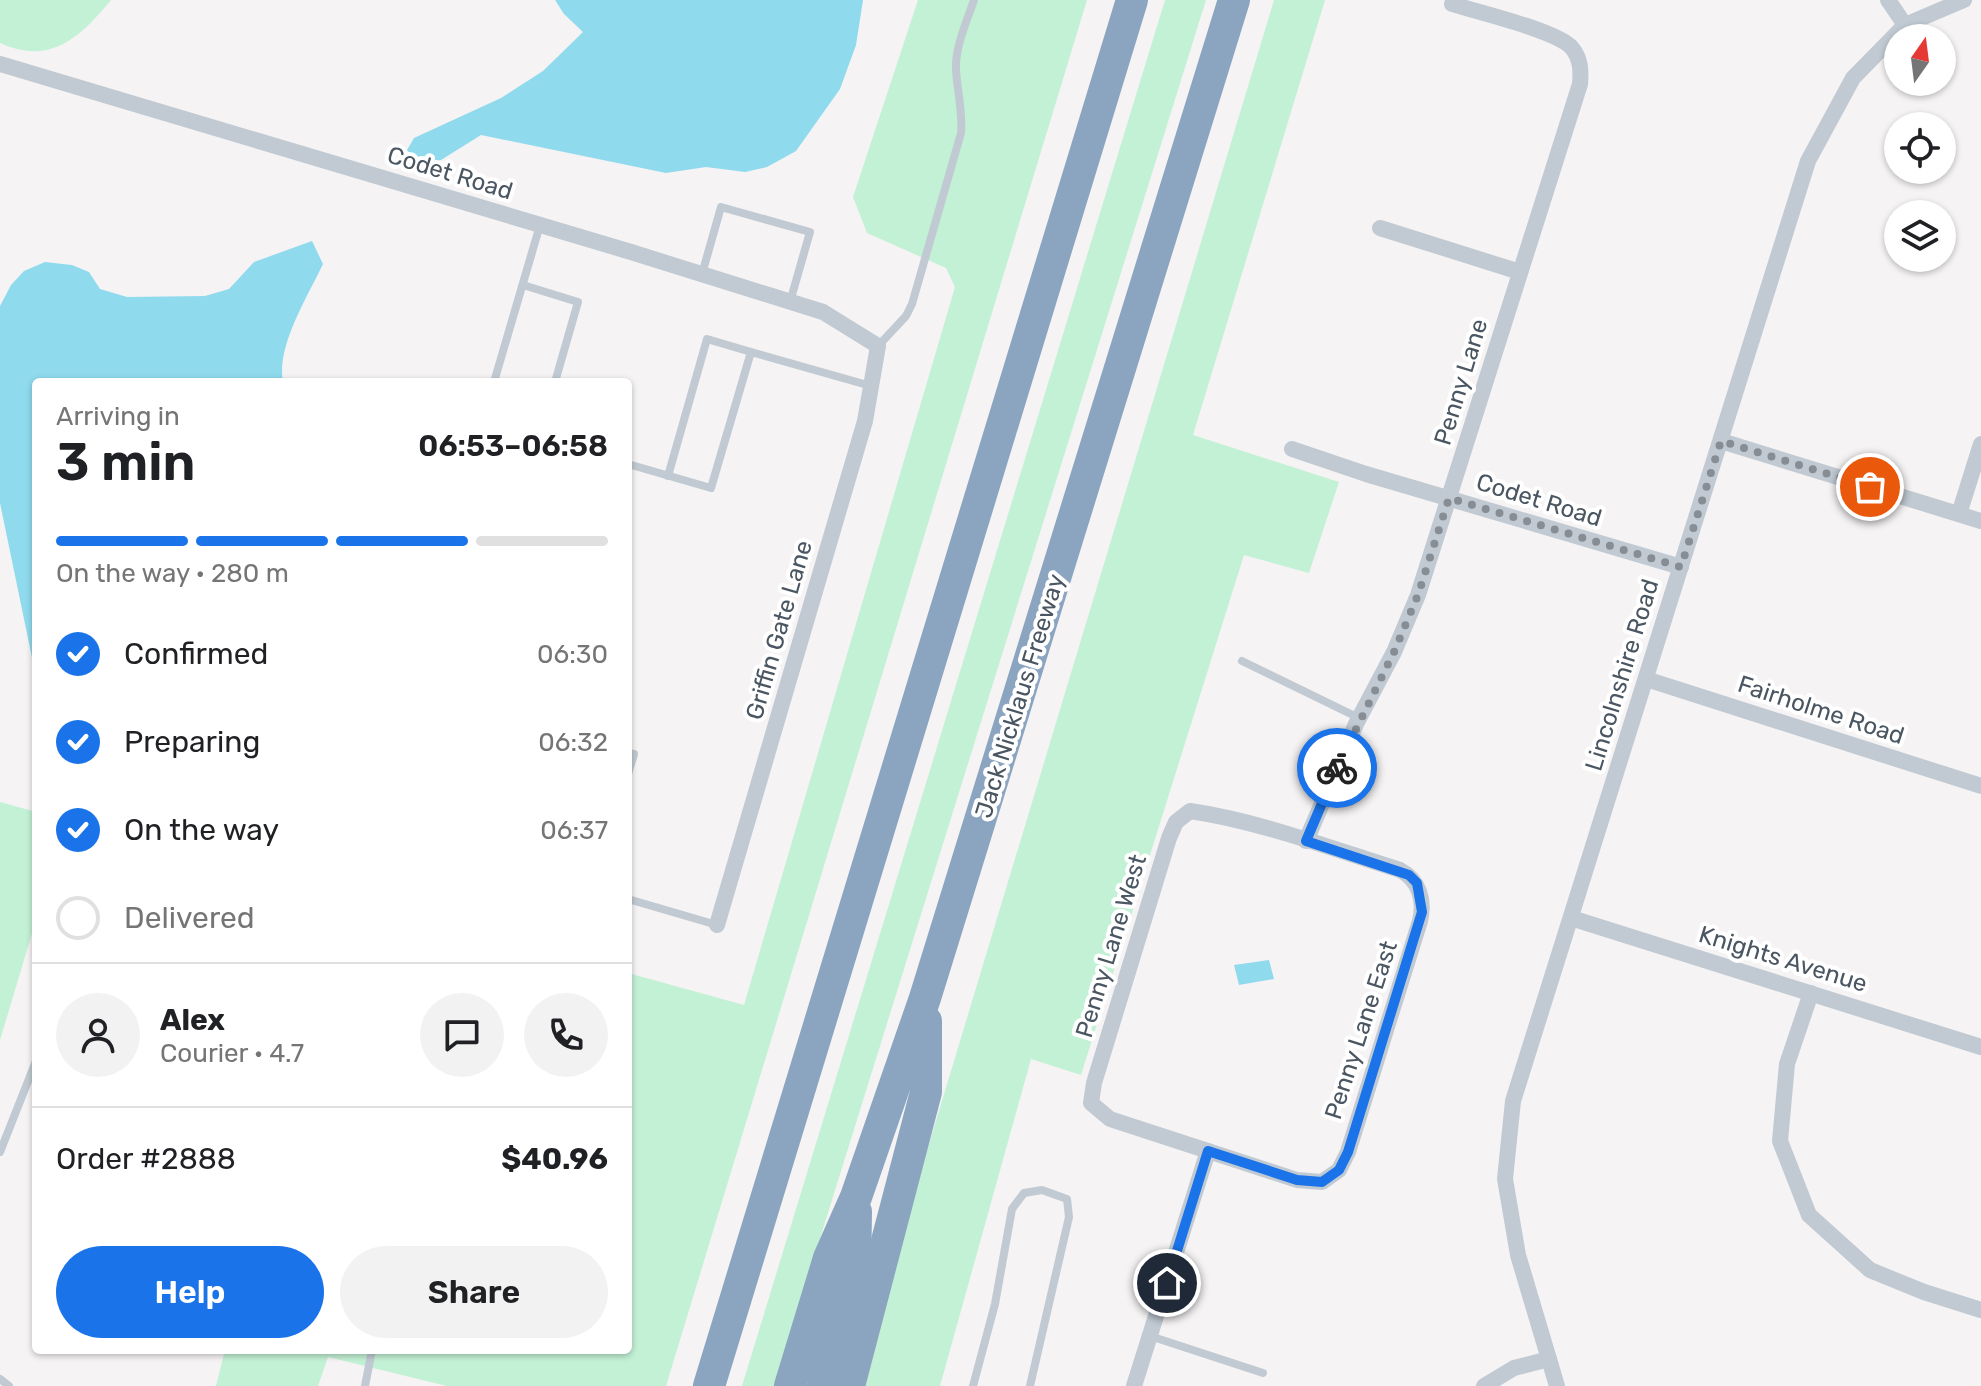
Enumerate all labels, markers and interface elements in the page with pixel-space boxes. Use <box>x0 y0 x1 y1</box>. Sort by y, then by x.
north arrow <box>1884 24 1956 96</box>
map controls <box>1884 24 1956 272</box>
button: locate <box>1884 112 1956 184</box>
street label: Codet Road <box>384 141 516 205</box>
button: layers <box>1884 200 1956 272</box>
street label: Penny Lane <box>1429 315 1493 449</box>
text: Arriving in <box>56 401 180 432</box>
text: 06:53–06:58 <box>418 428 608 464</box>
text: 3 min <box>56 431 195 493</box>
pin <box>1836 453 1904 521</box>
icon: bag <box>1848 465 1892 509</box>
street label: Codet Road <box>1473 468 1605 532</box>
street label: Griffin Gate Lane <box>740 537 818 723</box>
text: On the way · 280 m <box>56 558 289 589</box>
street label: Jack Nicklaus Freeway <box>970 571 1070 821</box>
street label: Lincolnshire Road <box>1580 576 1664 774</box>
icon: check <box>56 632 100 676</box>
text: Confirmed <box>124 636 268 672</box>
text: 06:30 <box>537 639 608 670</box>
street label: Fairholme Road <box>1734 670 1908 750</box>
icon: check <box>56 720 100 764</box>
text: Preparing <box>124 724 260 760</box>
text: 06:32 <box>538 727 608 758</box>
courier <box>1297 728 1377 808</box>
icon: bike <box>1315 746 1359 790</box>
icon: check <box>56 808 100 852</box>
text: On the way <box>124 812 279 848</box>
text: 06:37 <box>540 815 608 846</box>
street label: Penny Lane West <box>1070 851 1152 1041</box>
text: Delivered <box>124 900 255 936</box>
street label: Knights Avenue <box>1695 920 1871 998</box>
street label: Penny Lane East <box>1319 937 1403 1123</box>
button: person <box>56 993 140 1077</box>
button: chat <box>420 993 504 1077</box>
button: phone <box>524 993 608 1077</box>
text: Alex <box>160 1002 225 1038</box>
text: Courier · 4.7 <box>160 1038 304 1069</box>
text: Order #2888 <box>56 1141 236 1177</box>
text: $40.96 <box>501 1141 608 1177</box>
button: Help <box>56 1246 324 1338</box>
button: Share <box>340 1246 608 1338</box>
pin <box>1133 1249 1201 1317</box>
icon: home <box>1145 1261 1189 1305</box>

